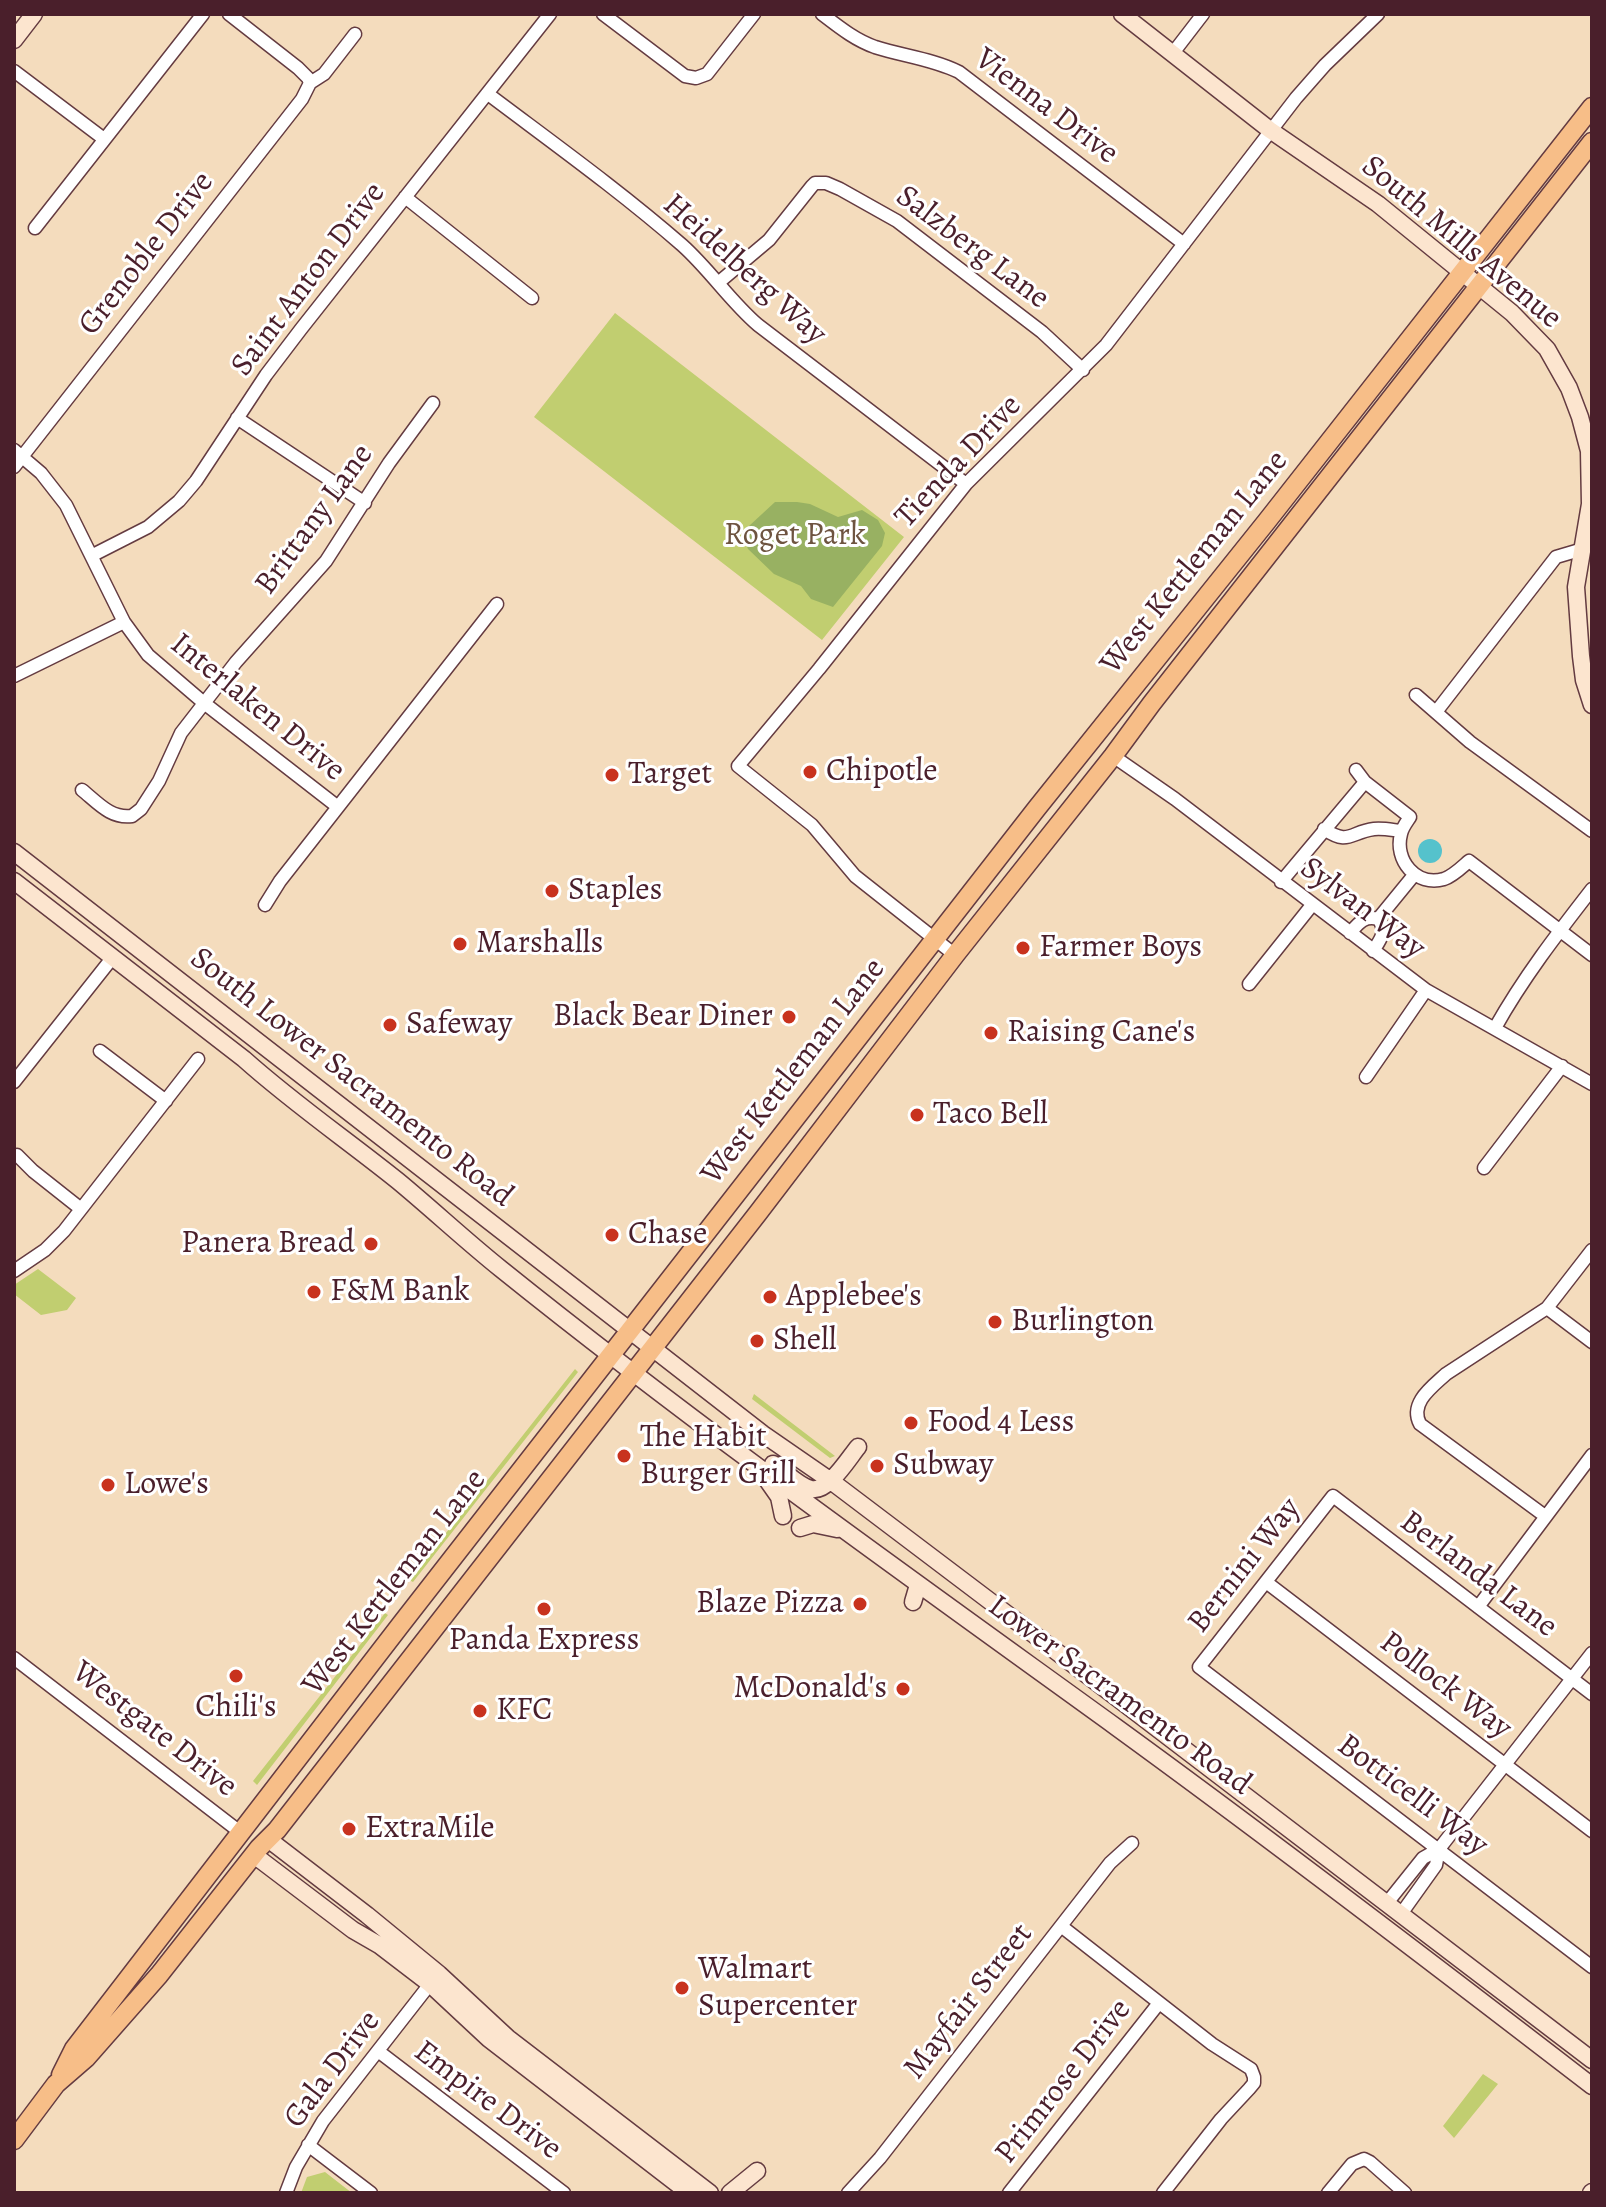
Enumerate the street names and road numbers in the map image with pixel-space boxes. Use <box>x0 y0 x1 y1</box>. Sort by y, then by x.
street label: Vienna Drive <box>967 41 1125 173</box>
street label: South Mills Avenue <box>1353 148 1569 338</box>
street label: Grenoble Drive <box>71 165 223 343</box>
street label: Saint Anton Drive <box>224 176 394 384</box>
street label: Salzberg Lane <box>888 178 1056 318</box>
street label: Heidelberg Way <box>654 186 834 354</box>
street label: Tienda Drive <box>888 388 1030 536</box>
street label: Brittany Lane <box>248 437 382 603</box>
street label: West Kettleman Lane <box>1093 443 1297 683</box>
street label: Interlaken Drive <box>162 626 352 790</box>
street label: Sylvan Way <box>1292 850 1432 968</box>
street label: South Lower Sacramento Road <box>182 940 520 1216</box>
street label: West Kettleman Lane <box>694 951 894 1193</box>
street label: West Kettleman Lane <box>295 1462 495 1704</box>
street label: Bernini Way <box>1180 1491 1310 1641</box>
street label: Berlanda Lane <box>1392 1503 1564 1647</box>
street label: Lower Sacramento Road <box>980 1588 1258 1804</box>
street label: Pollock Way <box>1371 1624 1519 1748</box>
street label: Westgate Drive <box>64 1654 244 1806</box>
street label: Botticelli Way <box>1329 1727 1495 1865</box>
street label: Mayfair Street <box>896 1917 1042 2087</box>
street label: Primrose Drive <box>988 1992 1140 2172</box>
street label: Gala Drive <box>276 2004 390 2136</box>
street label: Empire Drive <box>406 2033 568 2169</box>

